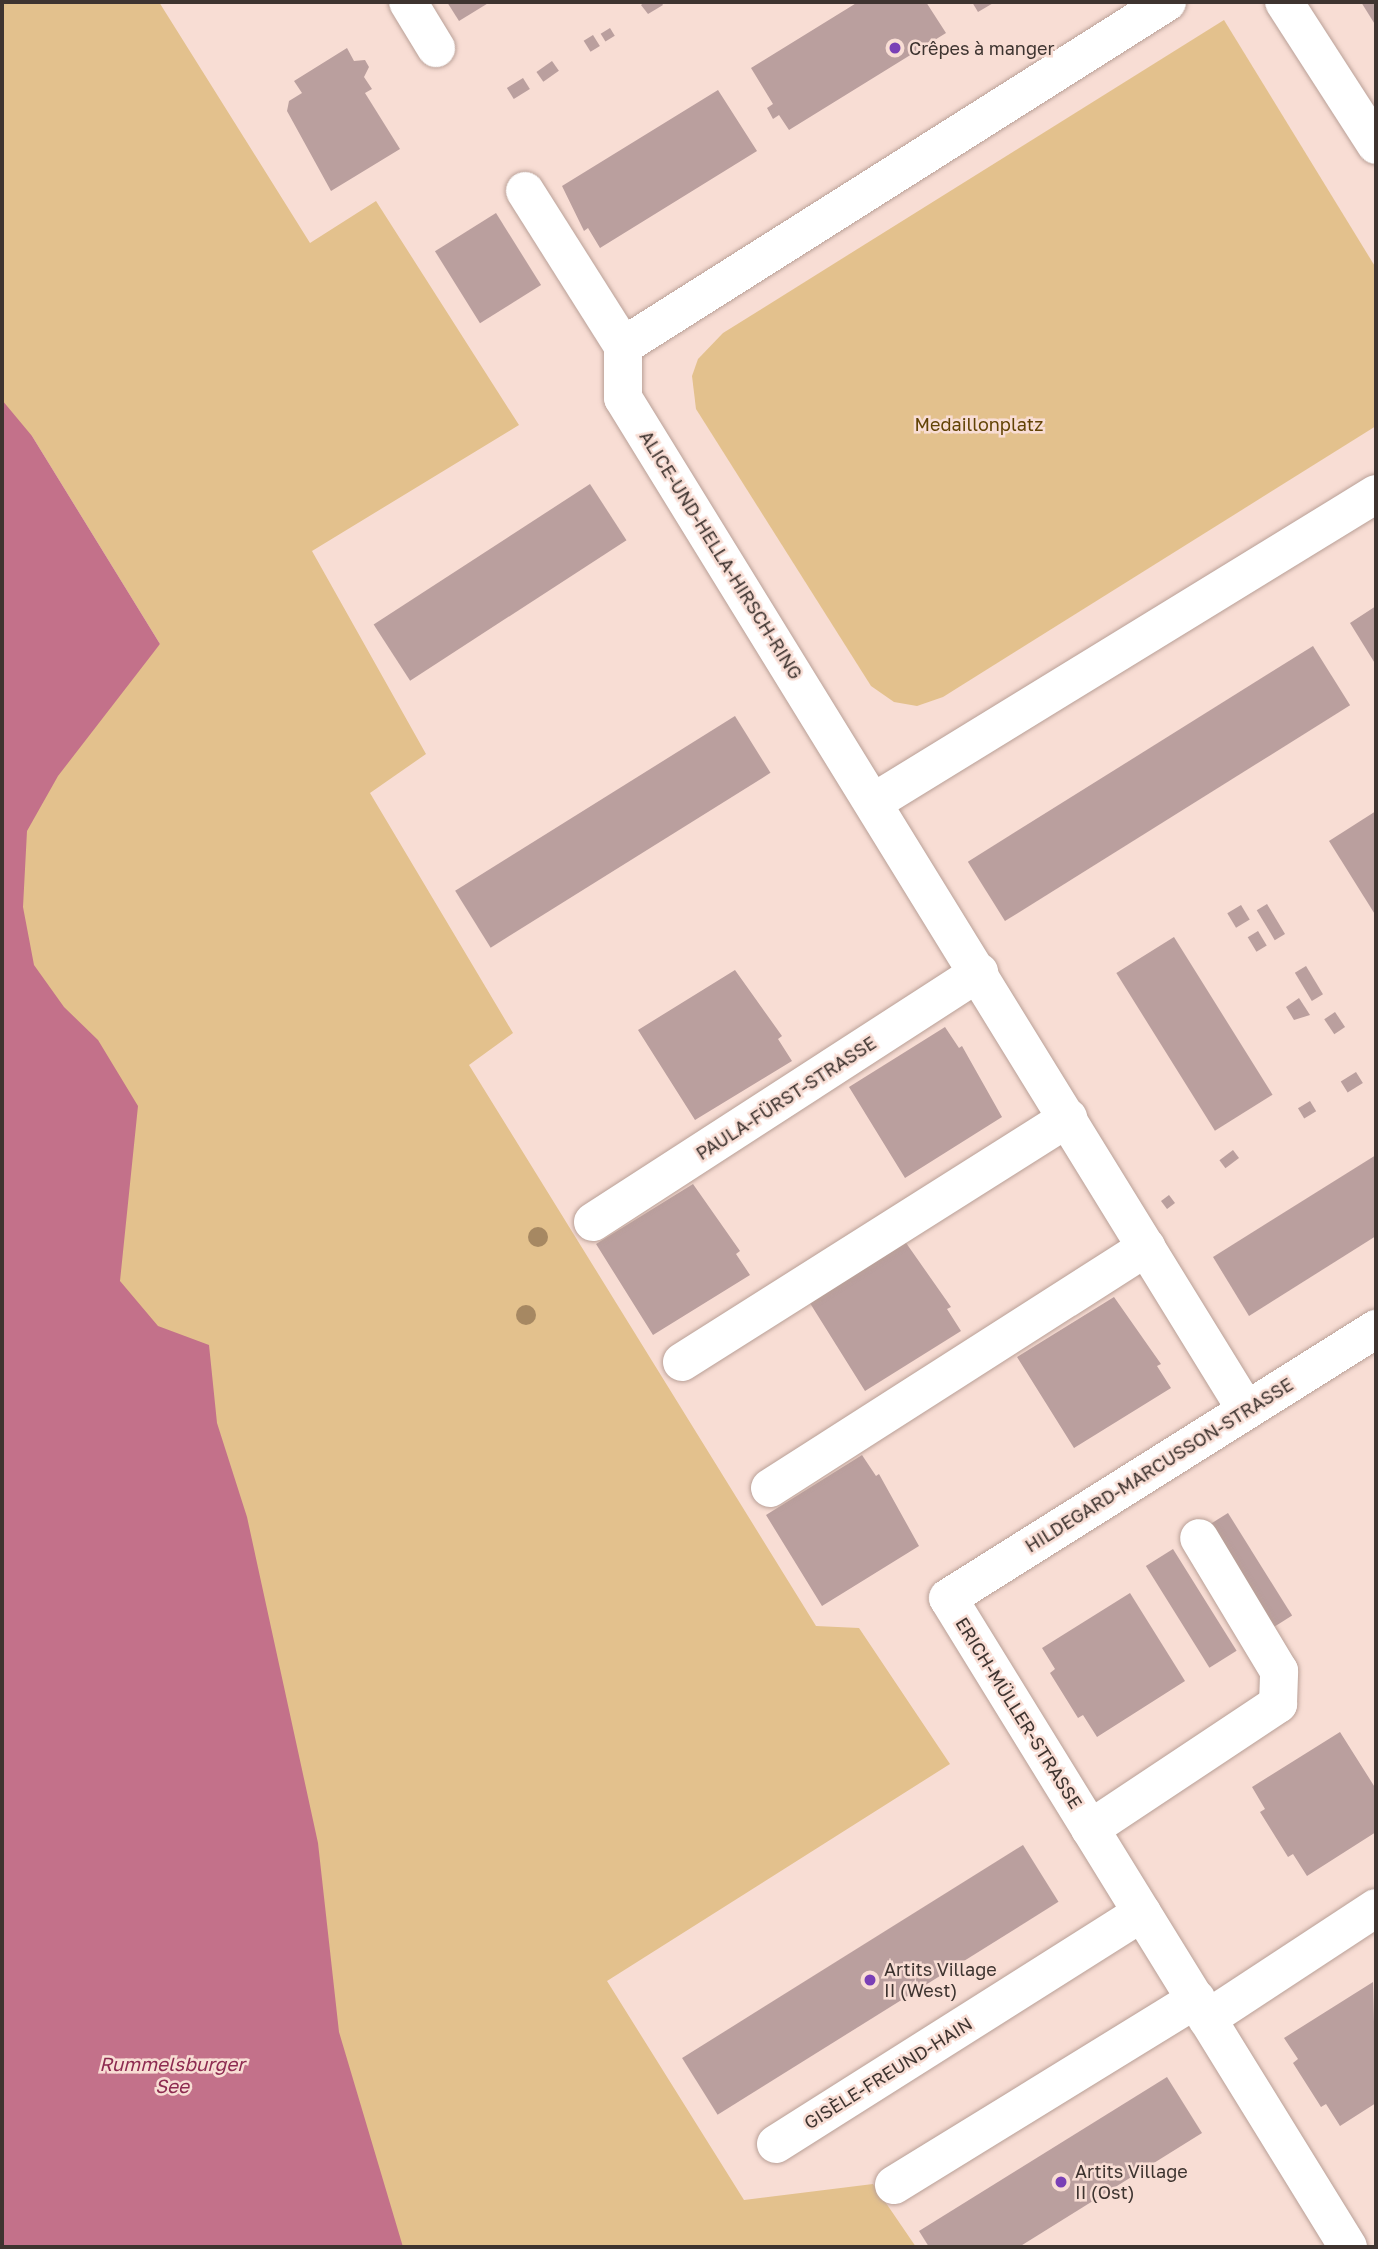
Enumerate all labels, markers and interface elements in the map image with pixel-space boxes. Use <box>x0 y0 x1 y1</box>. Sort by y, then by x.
place label: Crêpes à manger <box>909 37 1054 59</box>
marker: Crêpes à manger <box>887 40 903 56</box>
park label: Medaillonplatz <box>915 413 1043 435</box>
street label: ALICE-UND-HELLA-HIRSCH-RING <box>635 427 807 683</box>
street label: PAULA-FÜRST-STRASSE <box>692 1032 880 1164</box>
street label: HILDEGARD-MARCUSSON-STRASSE <box>1021 1373 1297 1557</box>
street label: ERICH-MÜLLER-STRASSE <box>951 1613 1087 1813</box>
place label: Artits Village II (West) <box>884 1959 997 2002</box>
marker: Artits Village II (West) <box>862 1972 878 1988</box>
street label: GISÈLE-FREUND-HAIN <box>800 2012 976 2134</box>
water label: Rummelsburger See <box>99 2053 245 2097</box>
place label: Artits Village II (Ost) <box>1075 2161 1188 2204</box>
marker: Artits Village II (Ost) <box>1053 2174 1069 2190</box>

